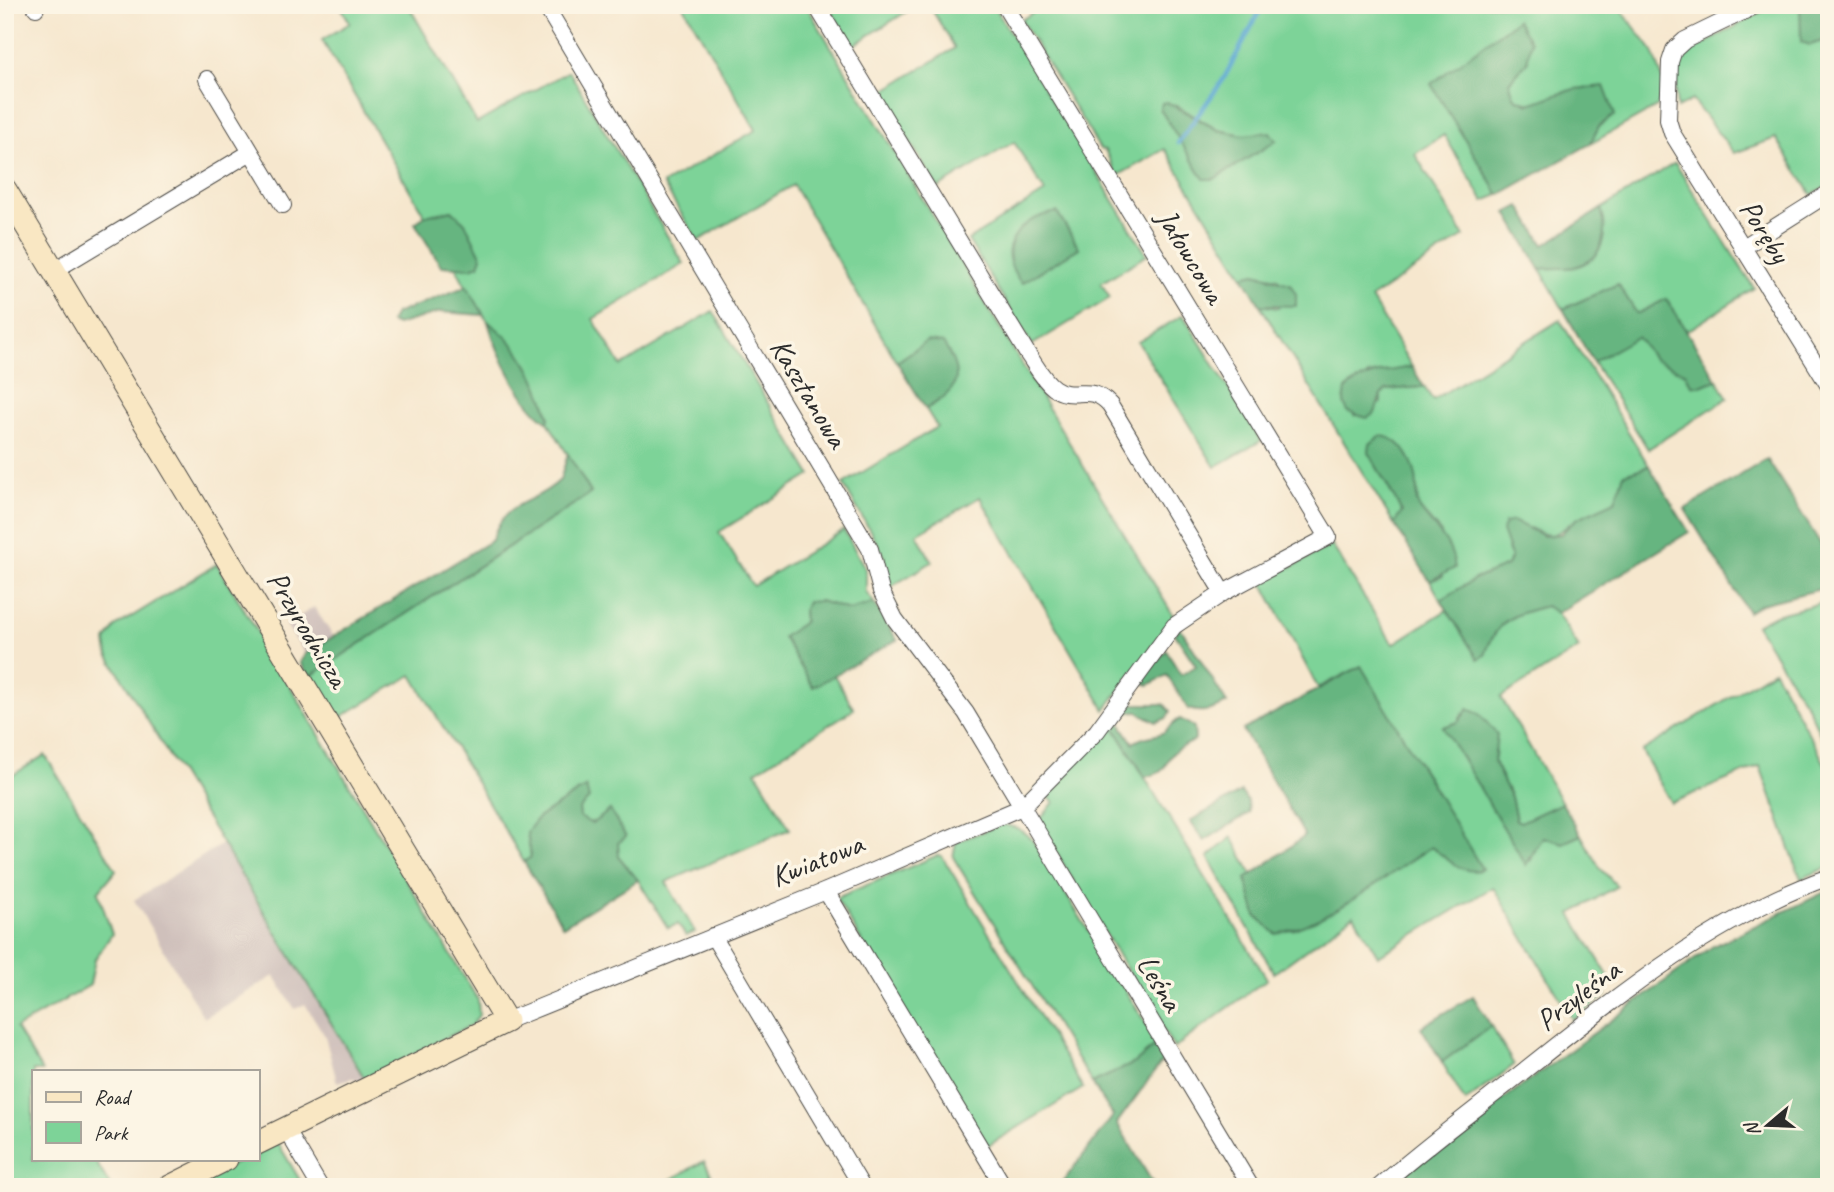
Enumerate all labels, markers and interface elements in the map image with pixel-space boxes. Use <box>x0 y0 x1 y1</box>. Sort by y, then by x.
street label: Poręby <box>1731 192 1800 271</box>
street label: Jałowcowa <box>1147 200 1235 312</box>
street label: Kasztanowa <box>762 331 857 456</box>
street label: Przyrodnicza <box>258 564 359 696</box>
street label: Kwiatowa <box>765 824 871 896</box>
street label: Leśna <box>1128 948 1193 1020</box>
street label: Przyleśna <box>1528 950 1629 1039</box>
legend <box>32 1070 259 1160</box>
text: Road <box>94 1084 133 1110</box>
north arrow <box>1732 1090 1802 1160</box>
text: N <box>1739 1118 1766 1140</box>
text: Park <box>94 1120 129 1146</box>

